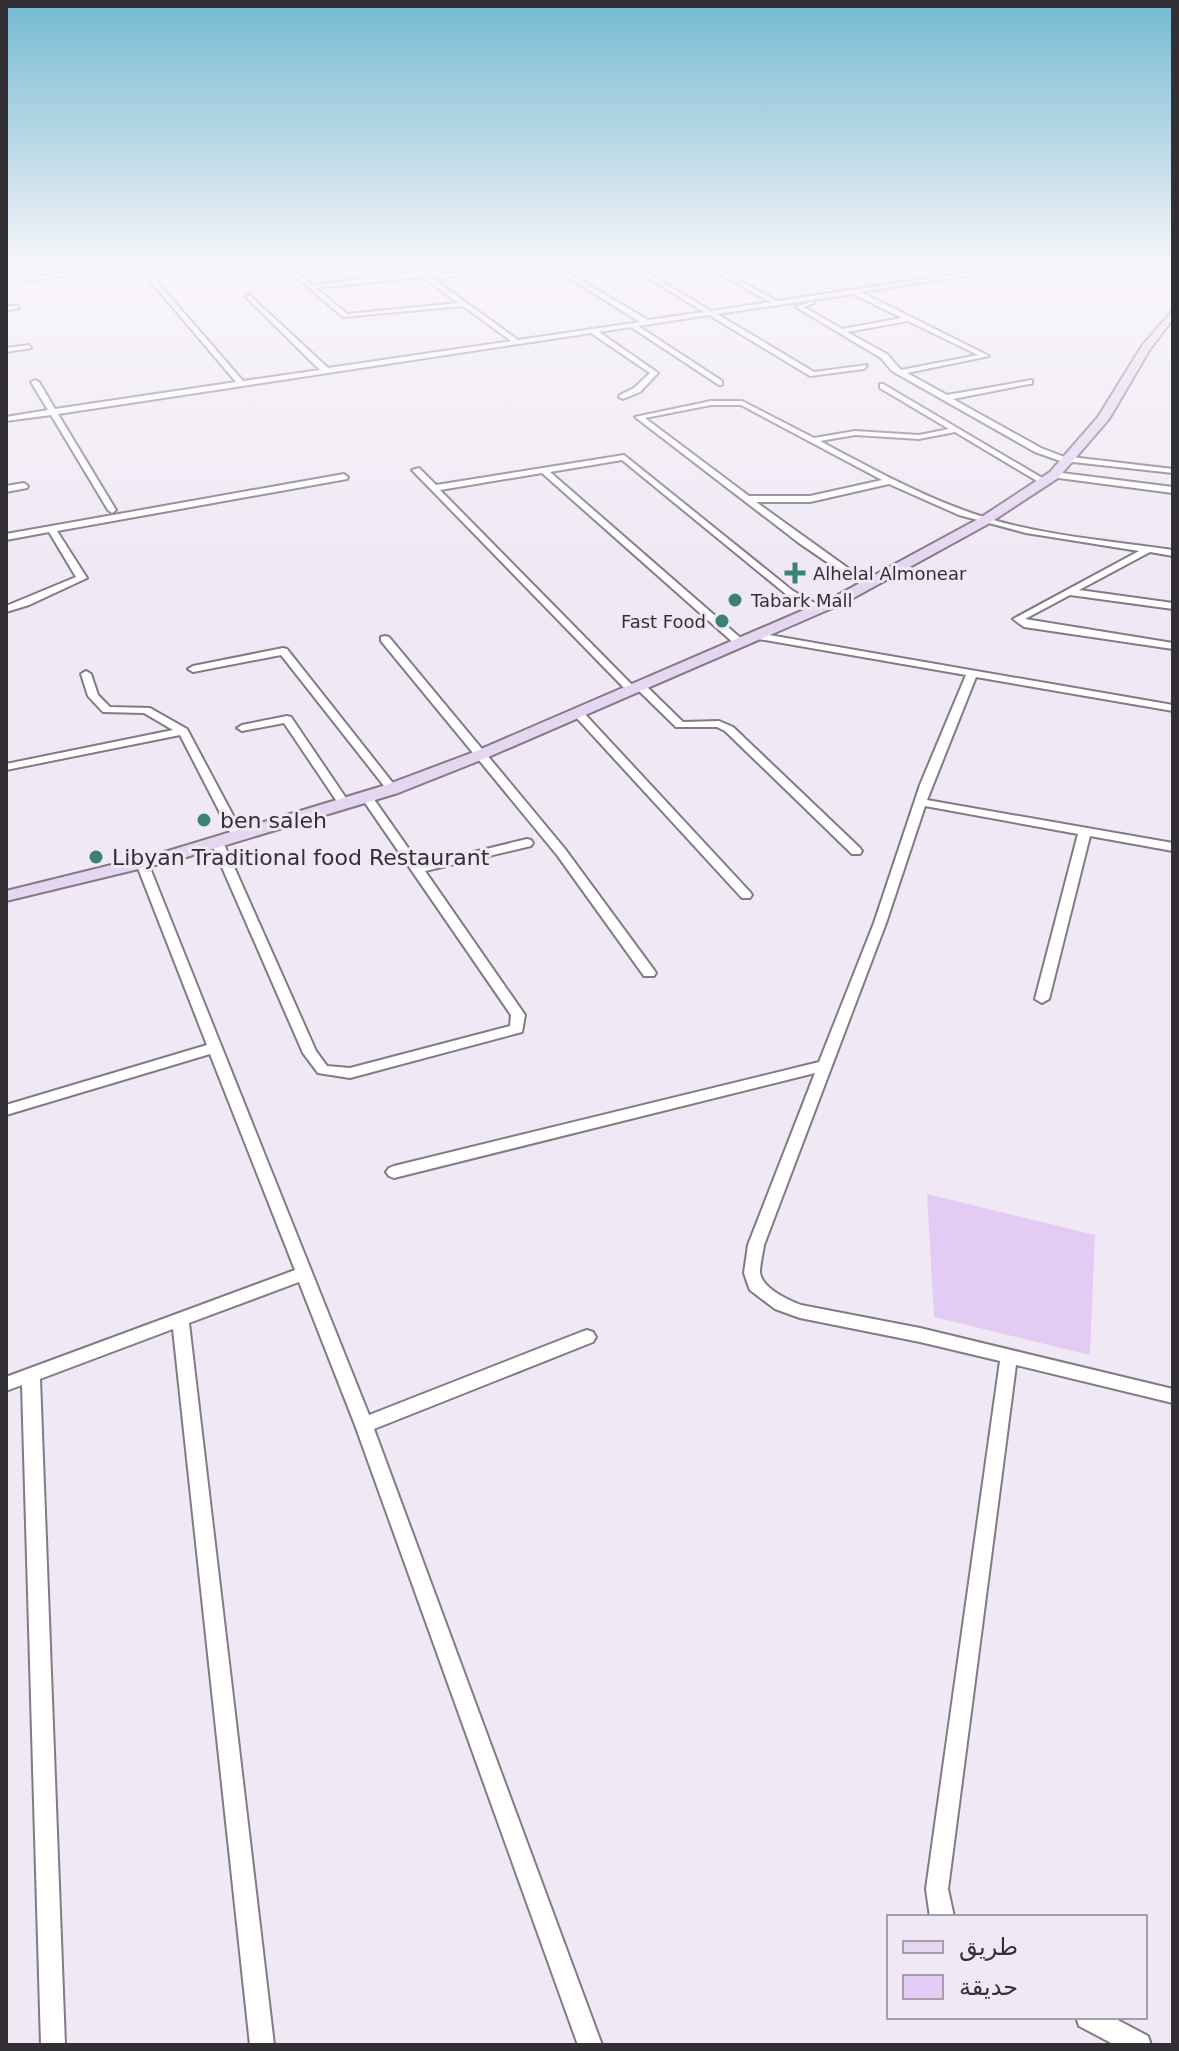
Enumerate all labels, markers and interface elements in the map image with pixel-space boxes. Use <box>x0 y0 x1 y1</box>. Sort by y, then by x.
marker: Alhelal Almonear <box>784 562 806 584</box>
place label: Alhelal Almonear <box>813 563 967 584</box>
place label: Tabark Mall <box>750 590 853 611</box>
marker: Tabark Mall <box>726 591 744 609</box>
place label: Fast Food <box>621 611 706 632</box>
marker: Fast Food <box>713 612 731 630</box>
place label: ben saleh <box>220 808 327 833</box>
marker: ben saleh <box>195 811 213 829</box>
place label: Libyan Traditional food Restaurant <box>112 845 490 870</box>
marker: Libyan Traditional food Restaurant <box>87 848 105 866</box>
legend <box>887 1915 1147 2019</box>
text: طريق <box>959 1933 1018 1961</box>
text: حديقة <box>959 1973 1018 2001</box>

